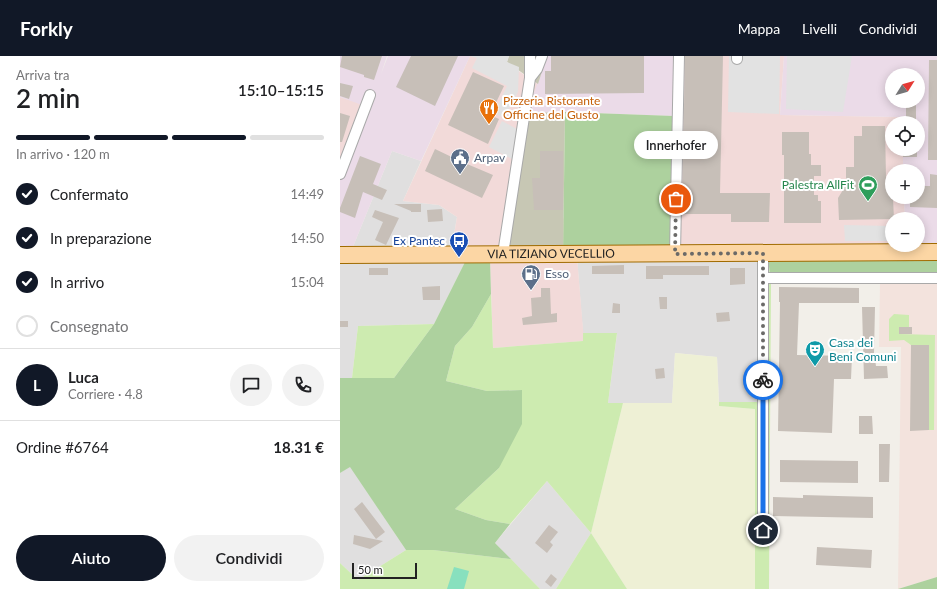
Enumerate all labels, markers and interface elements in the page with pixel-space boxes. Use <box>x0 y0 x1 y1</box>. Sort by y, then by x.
text: Forkly <box>20 17 73 40</box>
text: Mappa <box>738 20 780 37</box>
text: Livelli <box>802 20 837 37</box>
text: Condividi <box>859 20 917 37</box>
text: Arriva tra <box>16 67 69 83</box>
north arrow <box>885 68 925 108</box>
map controls <box>885 68 925 252</box>
text: 15:10–15:15 <box>238 81 324 99</box>
text: 2 min <box>16 82 80 114</box>
place label: Pizzeria Ristorante Officine del Gusto <box>503 93 600 122</box>
restaurant icon: Pizzeria Ristorante Officine del Gusto <box>478 97 500 125</box>
button: locate <box>885 116 925 156</box>
callout: Innerhofer <box>634 131 718 159</box>
text: Innerhofer <box>646 137 706 153</box>
text: In arrivo · 120 m <box>16 146 110 162</box>
public building icon: Arpav <box>449 147 471 175</box>
place label: Arpav <box>474 150 506 165</box>
button: + <box>885 164 925 204</box>
sports icon: Palestra AllFit <box>857 174 879 202</box>
place label: Palestra AllFit <box>782 177 855 192</box>
pin <box>659 182 693 216</box>
icon: check <box>16 183 38 205</box>
text: Confermato <box>50 185 129 203</box>
text: 14:49 <box>291 186 324 202</box>
icon: bag <box>665 188 687 210</box>
button: − <box>885 212 925 252</box>
icon: check <box>16 227 38 249</box>
text: In preparazione <box>50 229 152 247</box>
text: 14:50 <box>291 230 324 246</box>
bus stop icon: Ex Pantec <box>448 230 470 258</box>
place label: Ex Pantec <box>393 233 445 248</box>
street label: VIA TIZIANO VECELLIO <box>487 246 615 261</box>
fuel station icon: Esso <box>520 263 542 291</box>
place label: Esso <box>545 266 569 281</box>
icon: check <box>16 271 38 293</box>
text: In arrivo <box>50 273 104 291</box>
text: 15:04 <box>291 274 324 290</box>
text: Consegnato <box>50 317 129 335</box>
place label: Casa dei Beni Comuni <box>829 335 897 364</box>
theatre icon: Casa dei Beni Comuni <box>804 339 826 367</box>
courier <box>743 360 783 400</box>
button: chat <box>230 364 272 406</box>
button: phone <box>282 364 324 406</box>
text: Luca <box>68 368 99 386</box>
icon: bike <box>752 369 774 391</box>
text: L <box>33 376 41 394</box>
text: Corriere · 4.8 <box>68 386 143 402</box>
text: Ordine #6764 <box>16 438 109 456</box>
text: 18.31 € <box>273 438 324 456</box>
pin <box>746 513 780 547</box>
icon: home <box>752 519 774 541</box>
button: Aiuto <box>16 535 166 581</box>
button: Condividi <box>174 535 324 581</box>
scale bar <box>352 561 417 580</box>
text: 50 m <box>358 563 383 576</box>

